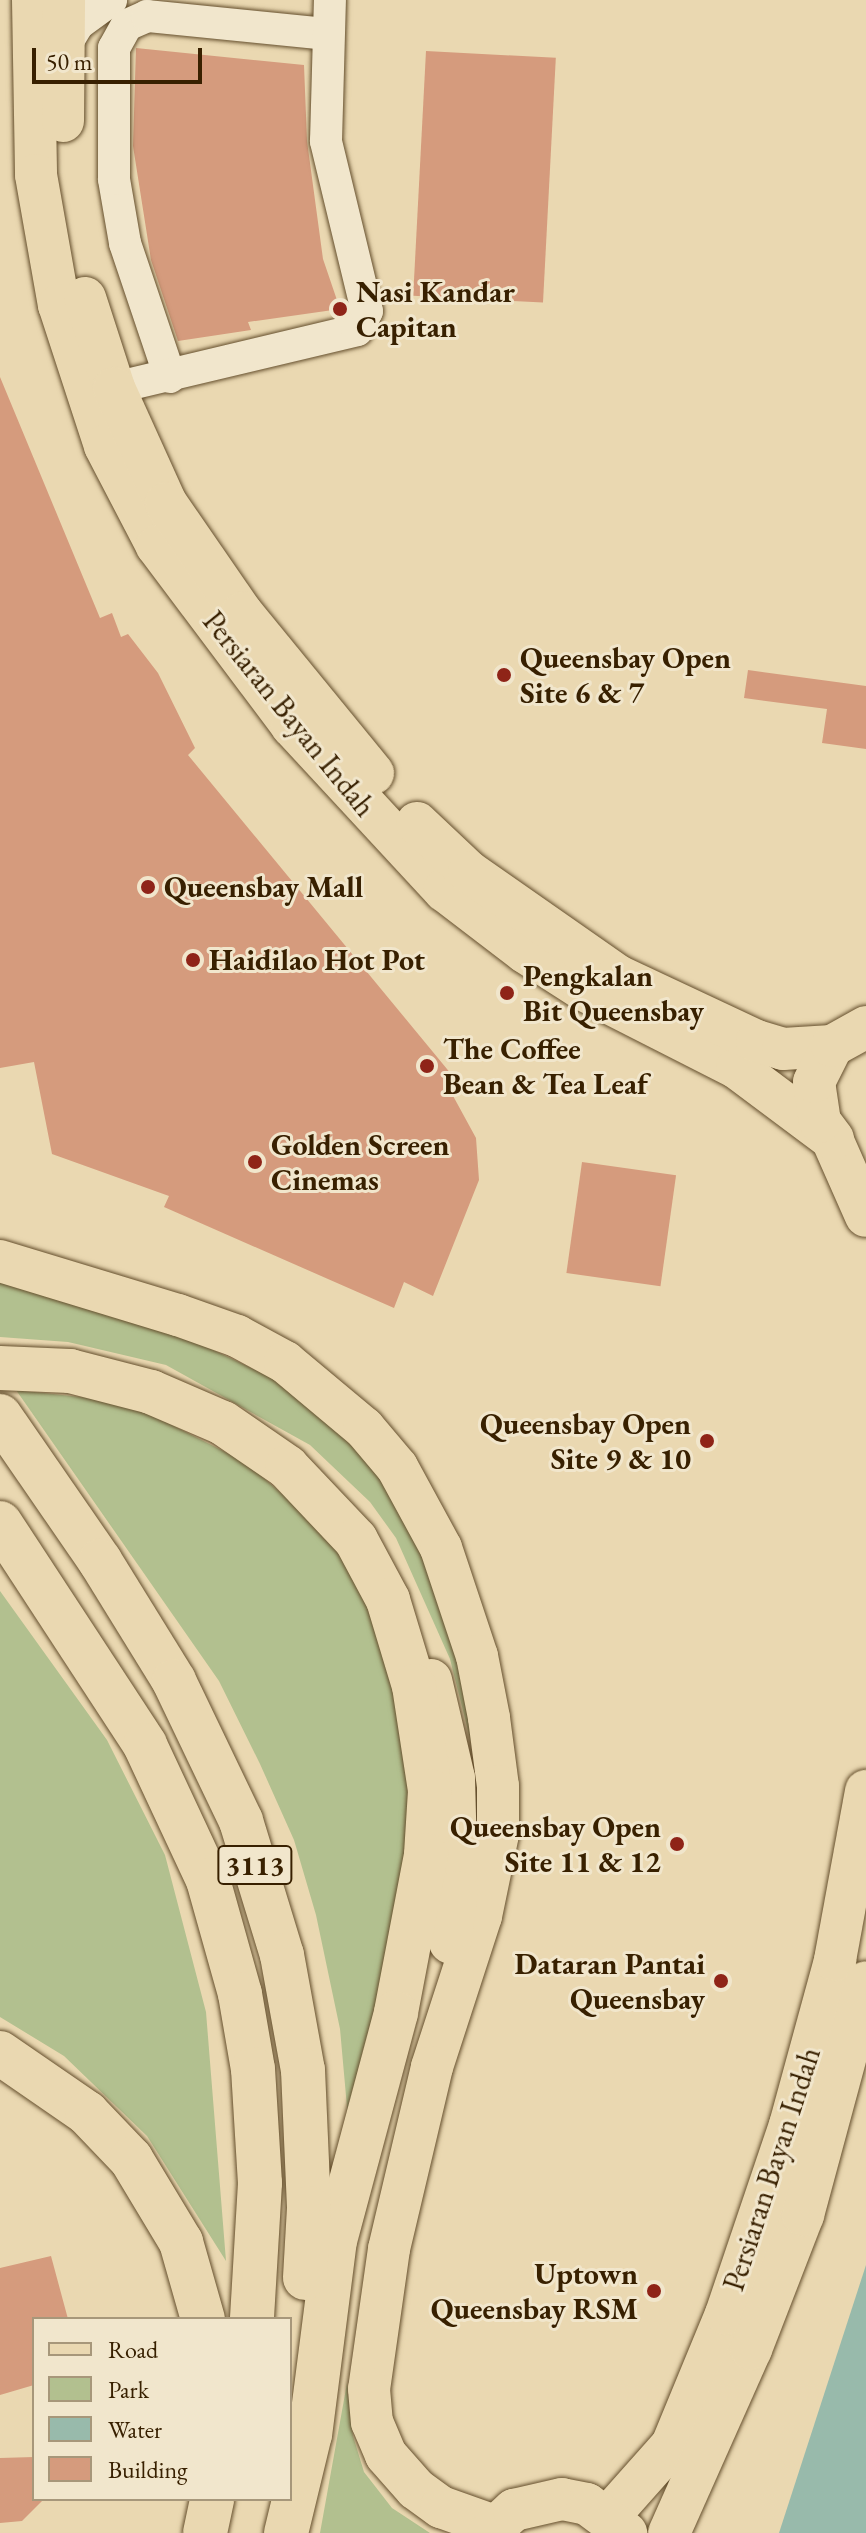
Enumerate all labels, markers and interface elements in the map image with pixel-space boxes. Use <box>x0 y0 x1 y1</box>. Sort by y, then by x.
scale bar <box>36 32 206 82</box>
text: 50 m <box>46 46 93 77</box>
place label: Nasi Kandar Capitan <box>356 274 515 344</box>
marker: Nasi Kandar Capitan <box>331 300 349 318</box>
street label: Persiaran Bayan Indah <box>195 604 383 824</box>
place label: Queensbay Open Site 6 & 7 <box>520 640 731 710</box>
marker: Queensbay Open Site 6 & 7 <box>495 666 513 684</box>
place label: Queensbay Mall <box>164 869 363 905</box>
marker: Queensbay Mall <box>139 878 157 896</box>
place label: Haidilao Hot Pot <box>209 942 425 978</box>
marker: Haidilao Hot Pot <box>184 951 202 969</box>
place label: Pengkalan Bit Queensbay <box>523 958 704 1028</box>
marker: Pengkalan Bit Queensbay <box>498 984 516 1002</box>
place label: The Coffee Bean & Tea Leaf <box>443 1031 648 1102</box>
marker: The Coffee Bean & Tea Leaf <box>418 1057 436 1075</box>
place label: Golden Screen Cinemas <box>271 1127 449 1198</box>
marker: Golden Screen Cinemas <box>246 1153 264 1171</box>
place label: Queensbay Open Site 9 & 10 <box>480 1406 691 1476</box>
marker: Queensbay Open Site 9 & 10 <box>698 1432 716 1450</box>
place label: Queensbay Open Site 11 & 12 <box>450 1809 661 1880</box>
marker: Queensbay Open Site 11 & 12 <box>668 1835 686 1853</box>
road number: 3113 <box>217 1841 293 1889</box>
place label: Dataran Pantai Queensbay <box>515 1946 705 2016</box>
marker: Dataran Pantai Queensbay <box>712 1972 730 1990</box>
street label: Persiaran Bayan Indah <box>716 2043 828 2295</box>
place label: Uptown Queensbay RSM <box>431 2256 638 2326</box>
marker: Uptown Queensbay RSM <box>645 2282 663 2300</box>
legend <box>32 2317 292 2501</box>
text: Road <box>108 2334 158 2365</box>
text: Park <box>108 2374 149 2405</box>
text: Water <box>108 2414 162 2445</box>
text: Building <box>108 2454 188 2485</box>

